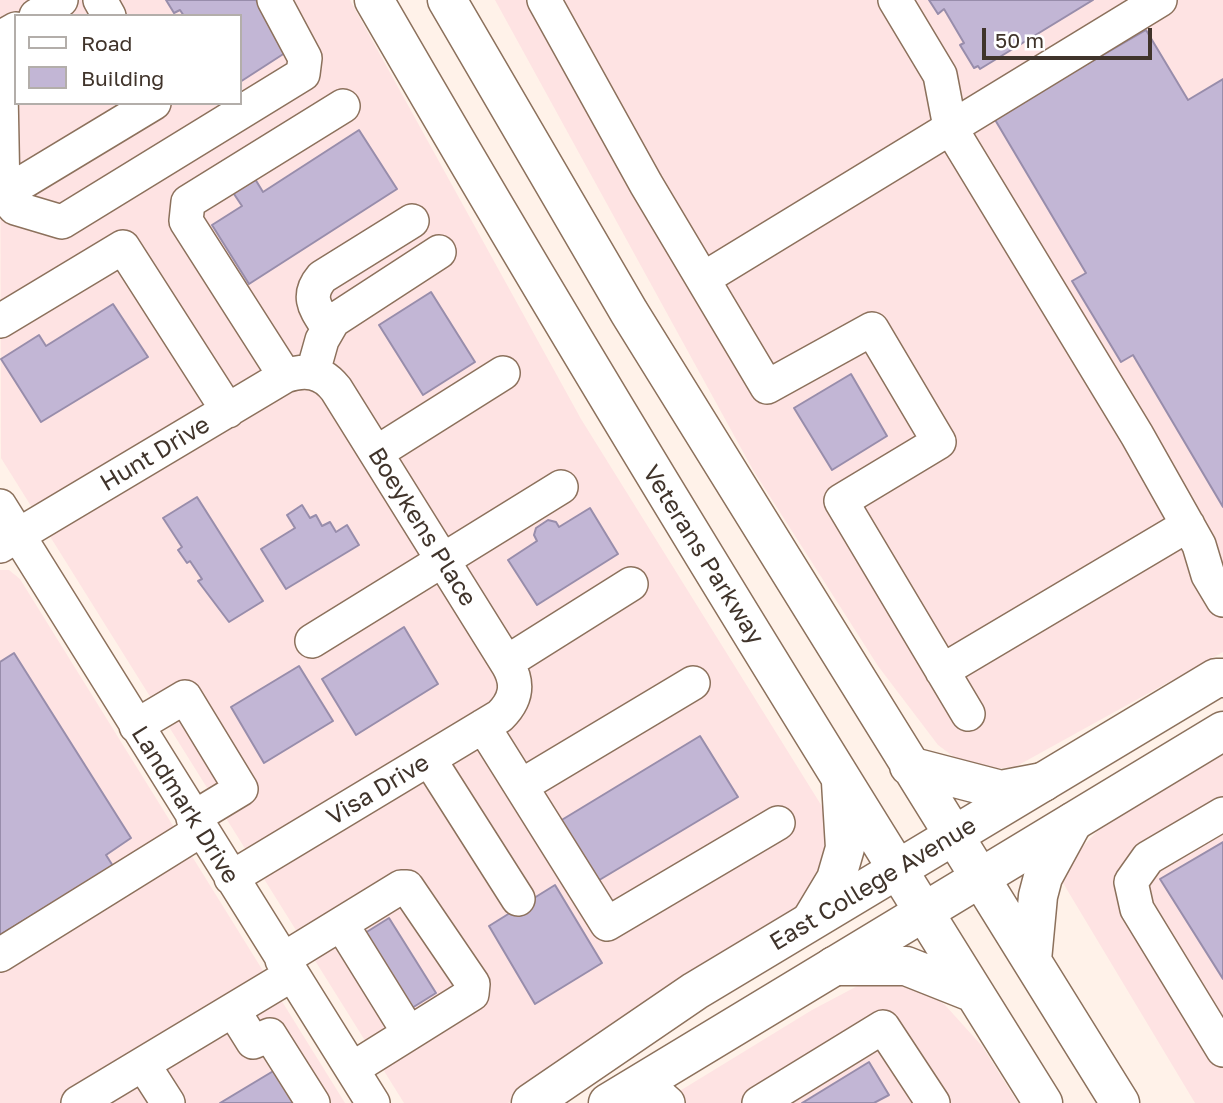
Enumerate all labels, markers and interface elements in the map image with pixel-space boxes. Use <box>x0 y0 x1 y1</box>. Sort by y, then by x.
legend <box>14 14 242 105</box>
scale bar <box>985 14 1155 58</box>
text: 50 m <box>995 27 1044 53</box>
text: Road <box>81 30 132 56</box>
text: Building <box>81 65 164 91</box>
street label: Hunt Drive <box>95 410 215 498</box>
street label: Boeykens Place <box>362 442 482 612</box>
street label: Veterans Parkway <box>636 460 770 650</box>
street label: Landmark Drive <box>125 721 245 889</box>
street label: Visa Drive <box>322 748 434 832</box>
street label: East College Avenue <box>765 811 981 957</box>

